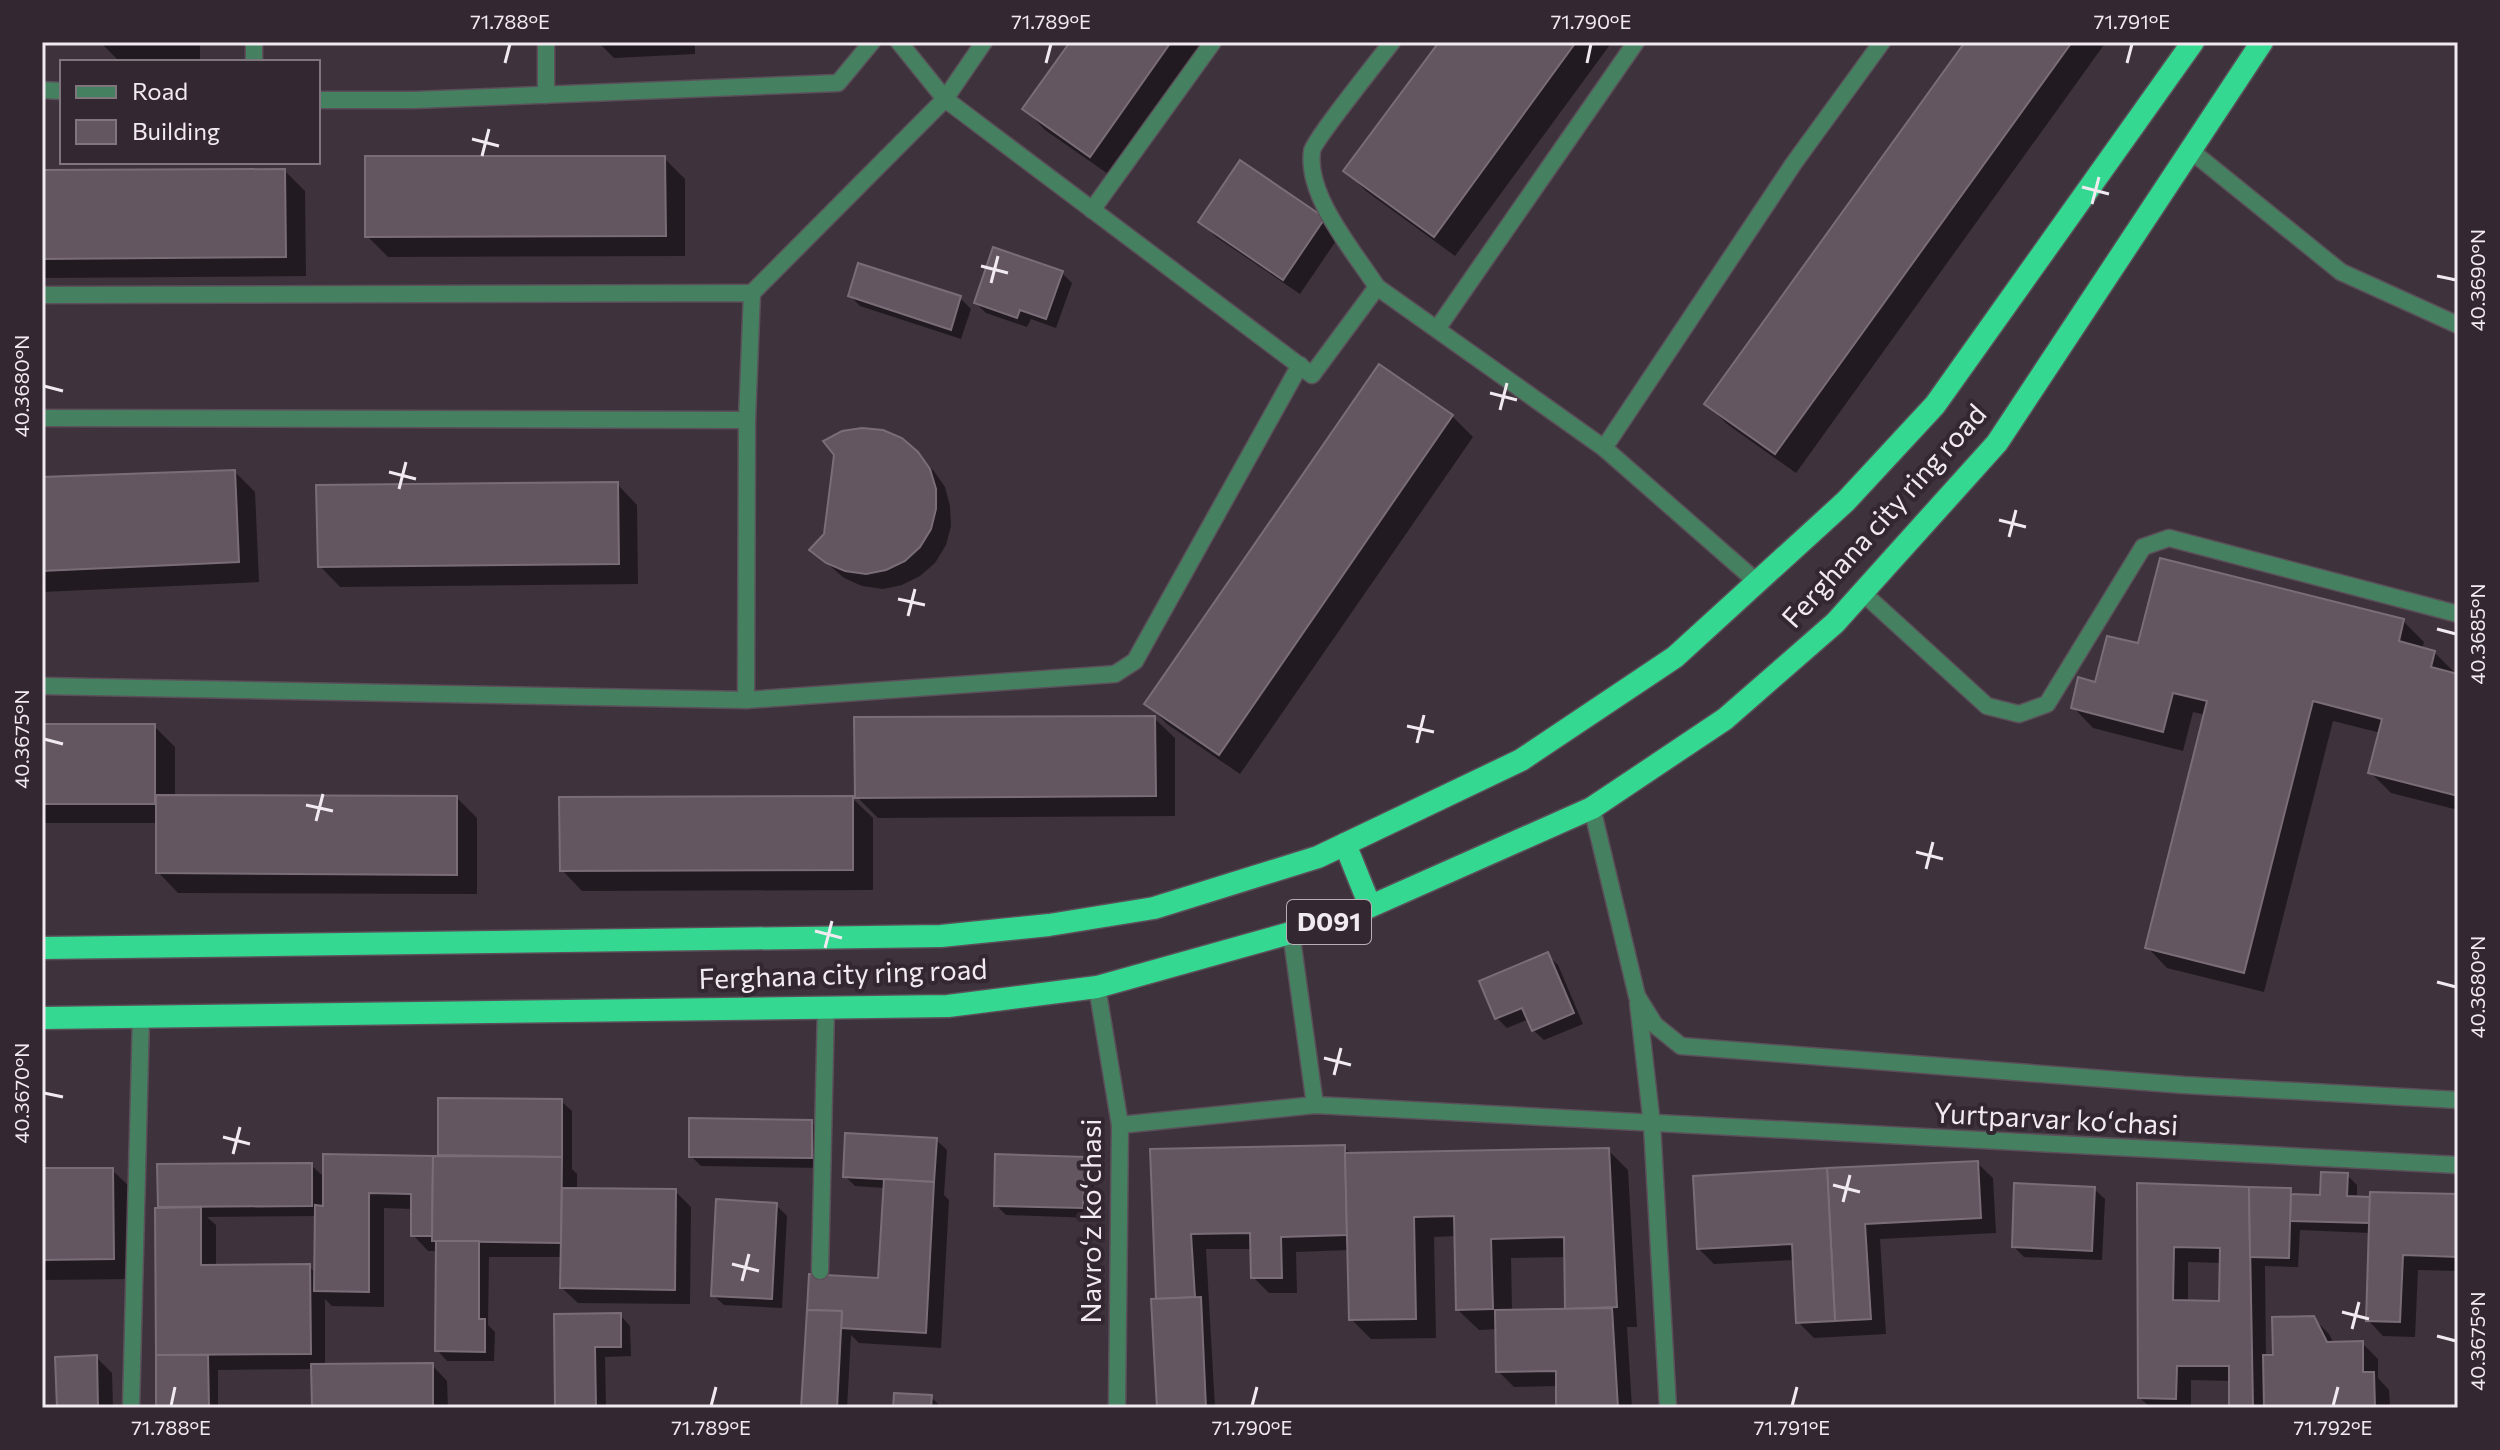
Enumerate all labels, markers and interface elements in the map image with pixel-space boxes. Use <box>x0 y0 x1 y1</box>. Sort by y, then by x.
text: 71.788°E <box>470 9 550 33</box>
text: 71.789°E <box>1011 9 1091 33</box>
text: 71.790°E <box>1551 9 1631 33</box>
text: 71.791°E <box>2094 9 2170 33</box>
legend <box>60 60 320 164</box>
text: Road <box>132 76 188 105</box>
text: Building <box>132 116 220 145</box>
text: 40.3690°N <box>2465 229 2489 331</box>
text: 40.3680°N <box>9 335 33 437</box>
street label: Ferghana city ring road <box>1774 397 1993 634</box>
text: 40.3685°N <box>2465 583 2489 685</box>
text: 40.3675°N <box>9 689 33 789</box>
road number: D091 <box>1287 900 1371 944</box>
text: 40.3680°N <box>2465 936 2489 1038</box>
street label: Ferghana city ring road <box>698 951 988 995</box>
text: 40.3670°N <box>9 1043 33 1143</box>
street label: Yurtparvar koʻchasi <box>1933 1095 2179 1141</box>
street label: Navroʻz koʻchasi <box>1073 1118 1107 1324</box>
text: 40.3675°N <box>2465 1291 2489 1391</box>
text: 71.788°E <box>131 1415 211 1439</box>
text: 71.789°E <box>671 1415 751 1439</box>
text: 71.790°E <box>1212 1415 1292 1439</box>
text: 71.791°E <box>1754 1415 1830 1439</box>
text: 71.792°E <box>2294 1415 2372 1439</box>

